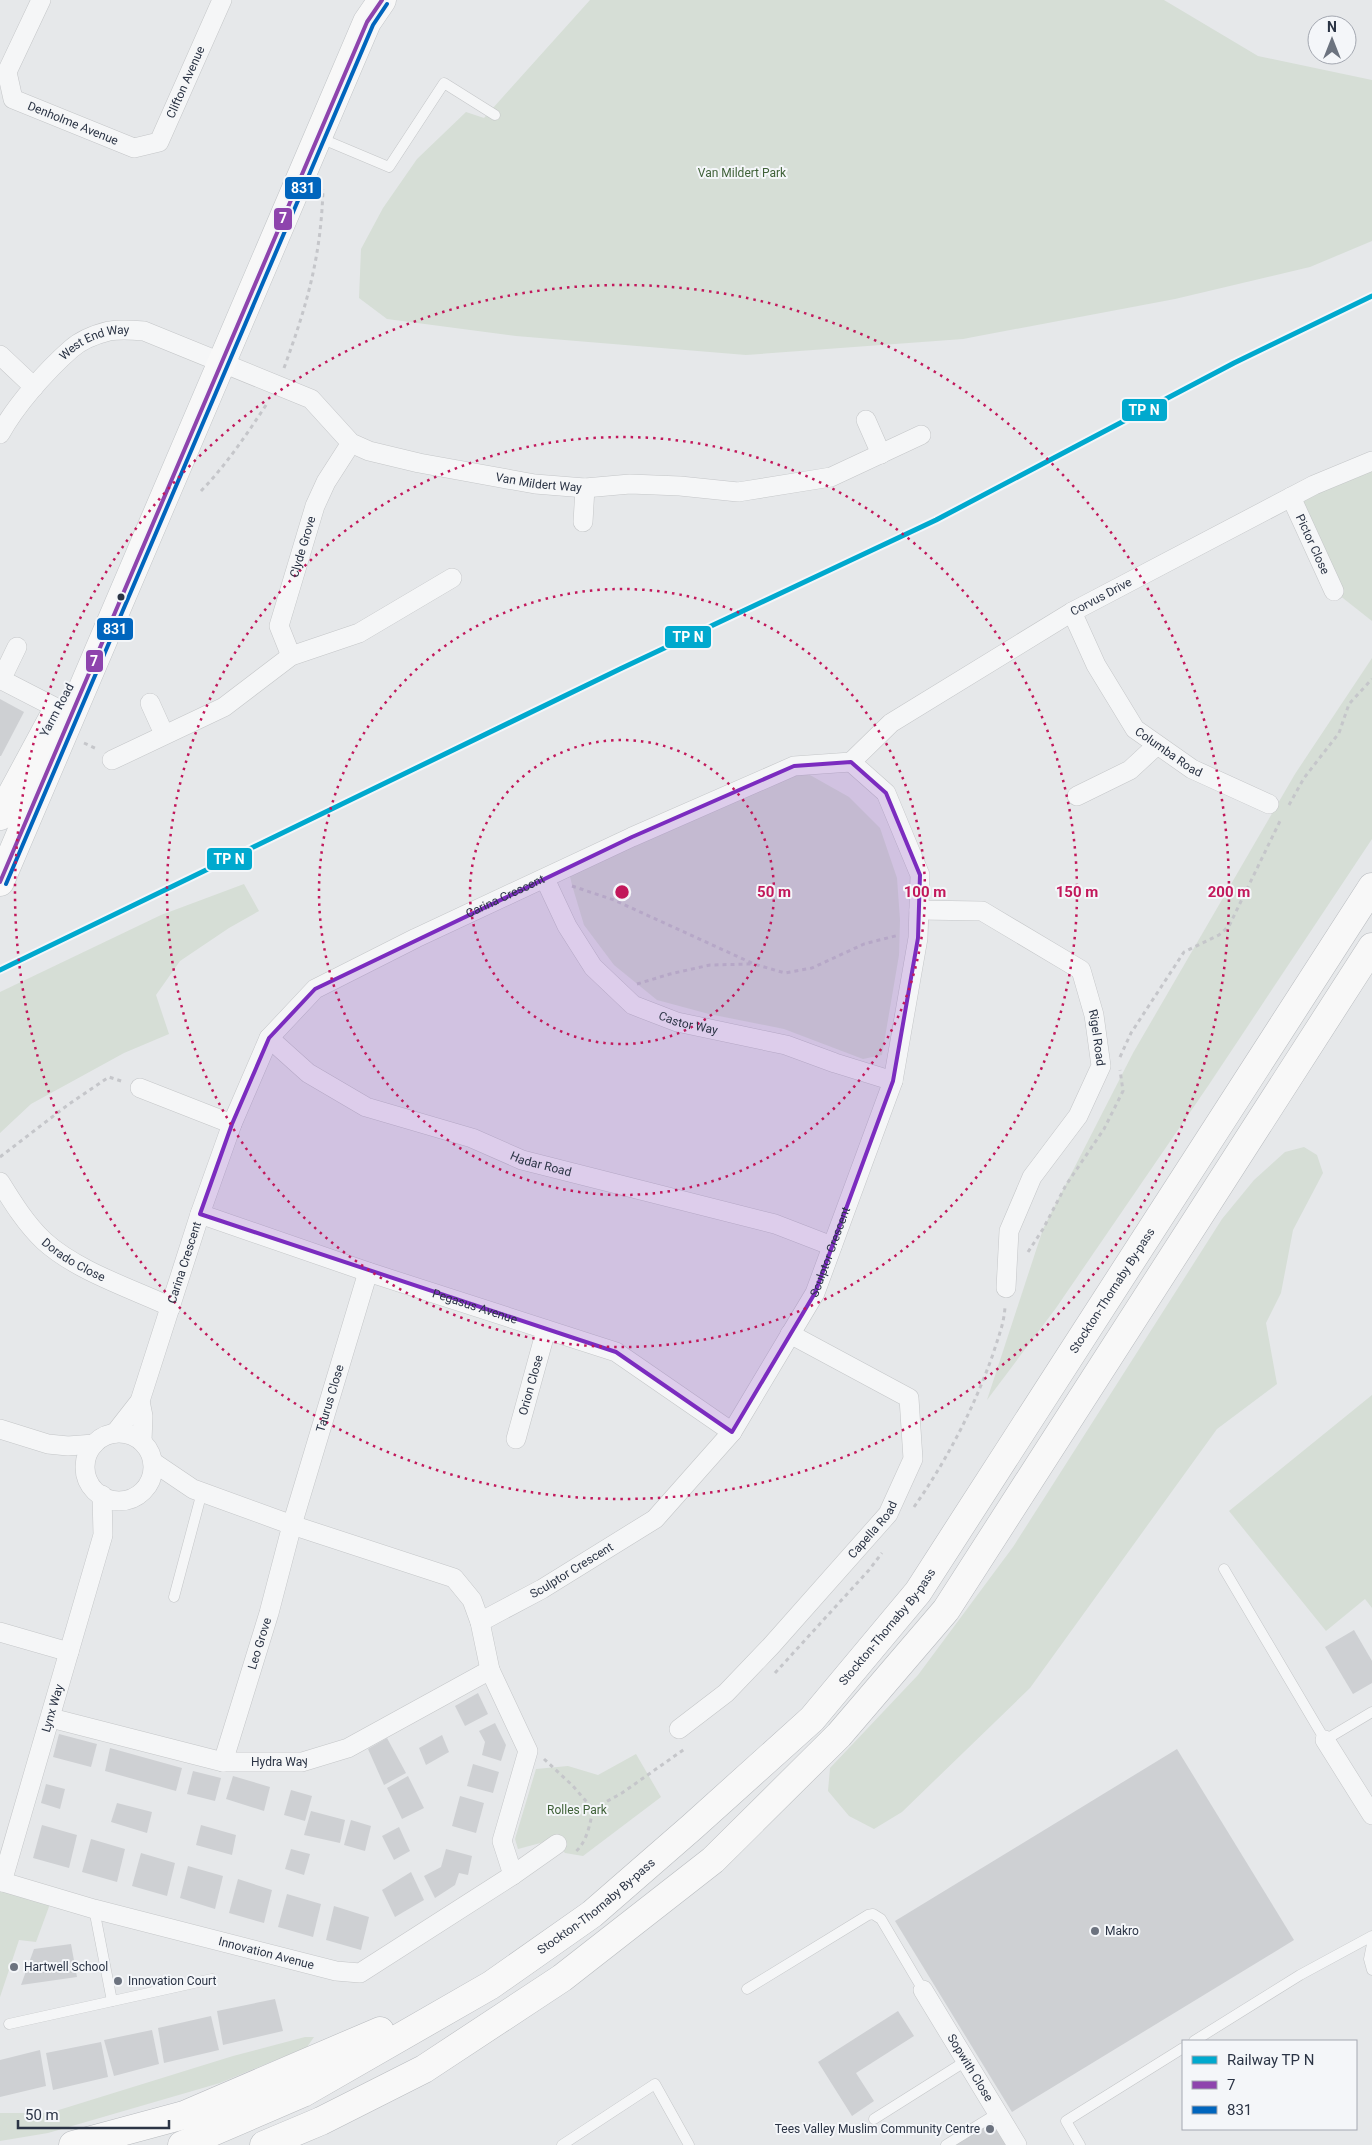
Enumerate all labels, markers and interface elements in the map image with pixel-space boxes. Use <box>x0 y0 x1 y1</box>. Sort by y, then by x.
north arrow <box>1307 15 1357 65</box>
text: N <box>1327 19 1337 35</box>
street label: Clifton Avenue <box>163 44 208 120</box>
street label: Denholme Avenue <box>26 99 120 148</box>
park label: Van Mildert Park <box>698 166 787 180</box>
line badge: 831 <box>284 176 322 200</box>
text: 831 <box>291 180 315 196</box>
line badge: 7 <box>273 207 293 231</box>
text: 7 <box>279 210 287 226</box>
street label: West End Way <box>57 323 130 363</box>
line badge: TP N <box>1121 398 1168 422</box>
text: TP N <box>1128 402 1160 418</box>
street label: Van Mildert Way <box>494 470 583 495</box>
street label: Pictor Close <box>1293 512 1332 577</box>
street label: Clyde Grove <box>287 514 319 579</box>
street label: Corvus Drive <box>1068 575 1134 619</box>
unlabelled marker <box>116 592 126 602</box>
line badge: 831 <box>96 617 134 641</box>
text: 831 <box>103 621 127 637</box>
line badge: TP N <box>664 625 712 649</box>
text: TP N <box>672 629 704 645</box>
line badge: 7 <box>85 649 104 673</box>
text: 7 <box>90 653 98 669</box>
street label: Yarm Road <box>37 681 77 739</box>
street label: Columba Road <box>1132 724 1204 780</box>
line badge: TP N <box>206 847 253 871</box>
text: TP N <box>213 851 245 867</box>
street label: Carina Crescent <box>464 872 547 921</box>
centre of rings <box>613 883 631 901</box>
text: 50 m <box>757 883 791 901</box>
text: 100 m <box>904 883 946 901</box>
text: 150 m <box>1056 883 1098 901</box>
text: 200 m <box>1208 883 1250 901</box>
street label: Rigel Road <box>1086 1008 1108 1067</box>
street label: Castor Way <box>657 1009 719 1038</box>
street label: Hadar Road <box>508 1149 573 1179</box>
street label: Sculptor Crescent <box>807 1205 853 1300</box>
street label: Carina Crescent <box>165 1220 204 1305</box>
street label: Stockton-Thornaby By-pass <box>1067 1225 1158 1356</box>
street label: Dorado Close <box>39 1235 107 1284</box>
street label: Pegasus Avenue <box>431 1286 519 1327</box>
street label: Orion Close <box>516 1353 546 1417</box>
street label: Taurus Close <box>313 1363 347 1434</box>
street label: Capella Road <box>845 1499 900 1561</box>
street label: Sculptor Crescent <box>527 1540 616 1601</box>
street label: Stockton-Thornaby By-pass <box>836 1566 938 1688</box>
street label: Leo Grove <box>245 1616 274 1671</box>
street label: Lynx Way <box>39 1682 66 1734</box>
street label: Hydra Way <box>251 1753 310 1769</box>
park label: Rolles Park <box>547 1803 608 1817</box>
street label: Stockton-Thornaby By-pass <box>535 1855 658 1957</box>
place label: Makro <box>1105 1924 1139 1938</box>
marker: Makro <box>1089 1925 1101 1937</box>
street label: Innovation Avenue <box>217 1934 316 1972</box>
place label: Hartwell School <box>24 1960 108 1974</box>
marker: Hartwell School <box>8 1961 20 1973</box>
place label: Innovation Court <box>128 1974 216 1988</box>
marker: Innovation Court <box>112 1975 124 1987</box>
street label: Sopwith Close <box>944 2032 996 2104</box>
legend <box>1182 2040 1357 2130</box>
text: Railway TP N <box>1227 2051 1314 2069</box>
text: 7 <box>1227 2076 1235 2094</box>
scale bar <box>18 2098 169 2130</box>
text: 831 <box>1227 2101 1252 2119</box>
text: 50 m <box>25 2106 59 2124</box>
place label: Tees Valley Muslim Community Centre <box>775 2122 980 2136</box>
marker: Tees Valley Muslim Community Centre <box>984 2123 996 2135</box>

